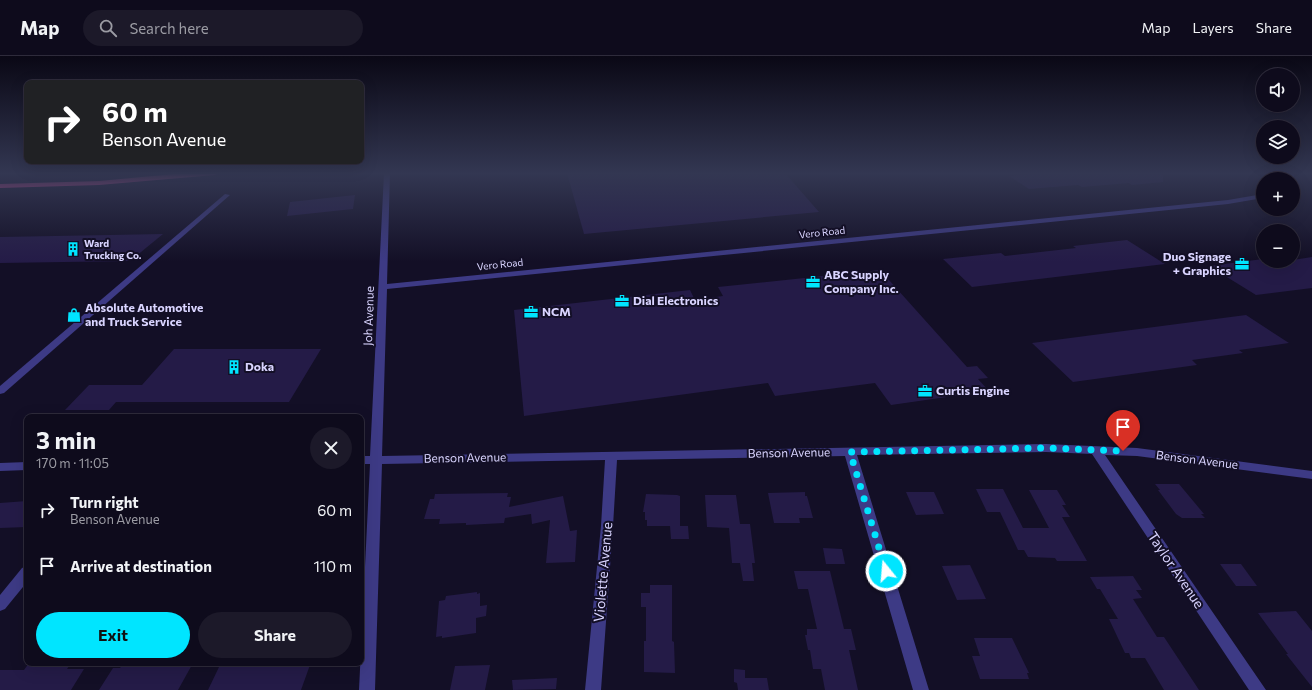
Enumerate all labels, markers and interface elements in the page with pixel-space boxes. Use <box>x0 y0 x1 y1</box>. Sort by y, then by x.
search box <box>83 10 363 46</box>
text: Map <box>20 16 59 39</box>
icon: search <box>97 17 119 39</box>
text: Search here <box>129 19 209 37</box>
text: Map <box>1142 19 1170 36</box>
text: Layers <box>1192 19 1234 36</box>
text: Share <box>1256 19 1292 36</box>
map controls <box>1256 68 1300 268</box>
button: sound <box>1256 68 1300 112</box>
text: 60 m <box>102 94 168 128</box>
icon: right <box>36 96 88 148</box>
button: layers <box>1256 120 1300 164</box>
text: Benson Avenue <box>102 128 226 150</box>
button: + <box>1256 172 1300 216</box>
street label: Vero Road <box>798 224 846 240</box>
button: − <box>1256 224 1300 268</box>
place label: Ward Trucking Co. <box>84 237 142 261</box>
building icon: Ward Trucking Co. <box>65 241 81 257</box>
place label: Duo Signage + Graphics <box>1163 249 1231 277</box>
street label: Vero Road <box>476 256 524 272</box>
office icon: Duo Signage + Graphics <box>1234 256 1250 272</box>
place label: ABC Supply Company Inc. <box>824 267 899 295</box>
office icon: ABC Supply Company Inc. <box>805 274 821 290</box>
street label: Joh Avenue <box>360 286 377 346</box>
office icon: Dial Electronics <box>614 293 630 309</box>
place label: Dial Electronics <box>633 293 719 307</box>
place label: Absolute Automotive and Truck Service <box>85 300 203 328</box>
office icon: NCM <box>523 304 539 320</box>
place label: NCM <box>542 304 571 318</box>
shop icon: Absolute Automotive and Truck Service <box>66 307 82 323</box>
building icon: Doka <box>226 359 242 375</box>
place label: Doka <box>245 359 274 373</box>
office icon: Curtis Engine <box>917 383 933 399</box>
place label: Curtis Engine <box>936 383 1010 397</box>
pin <box>1106 410 1140 451</box>
icon: arrive <box>1112 416 1134 438</box>
text: 3 min <box>36 425 96 454</box>
button: close <box>310 427 352 469</box>
street label: Benson Avenue <box>747 444 830 460</box>
street label: Benson Avenue <box>1155 447 1239 471</box>
street label: Benson Avenue <box>423 449 506 465</box>
text: 170 m · 11:05 <box>36 455 109 471</box>
text: Turn right <box>70 493 139 511</box>
icon: right <box>36 499 58 521</box>
text: 60 m <box>317 501 352 519</box>
text: Benson Avenue <box>70 511 160 527</box>
street label: Violette Avenue <box>590 521 615 623</box>
street label: Taylor Avenue <box>1144 528 1208 611</box>
position arrow <box>865 550 907 592</box>
icon: arrive <box>36 555 58 577</box>
text: Arrive at destination <box>70 557 212 575</box>
text: 110 m <box>313 557 352 575</box>
button: Exit <box>36 612 190 658</box>
button: Share <box>198 612 352 658</box>

